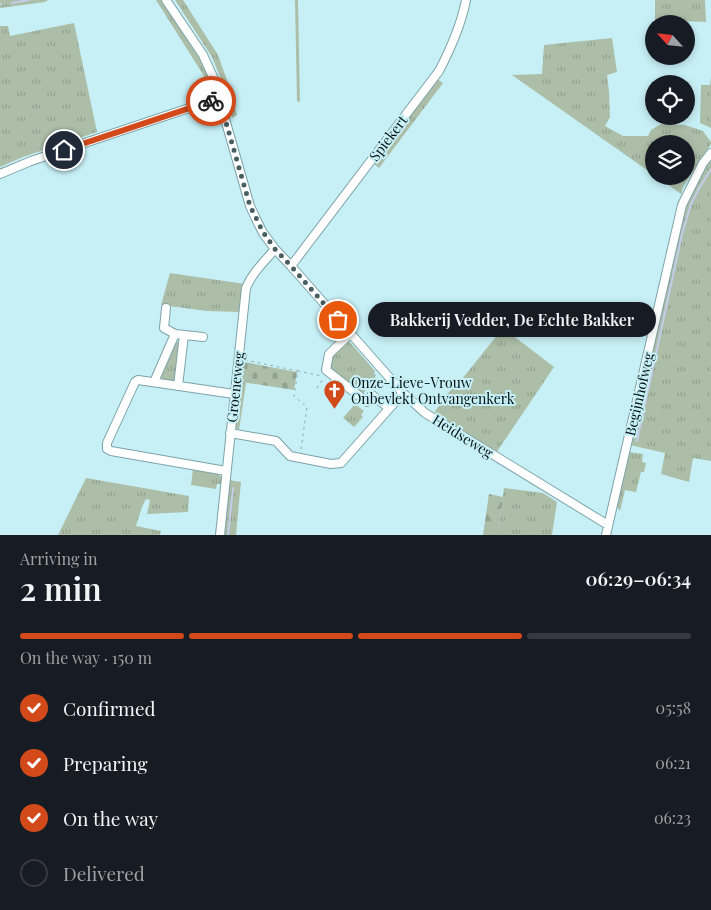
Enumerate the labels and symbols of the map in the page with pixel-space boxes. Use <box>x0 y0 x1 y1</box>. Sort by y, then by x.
north arrow <box>645 15 695 65</box>
courier <box>186 76 236 126</box>
street label: Spiekert <box>365 111 412 165</box>
pin <box>43 129 85 171</box>
pin <box>317 299 359 341</box>
callout: Bakkerij Vedder, De Echte Bakker <box>368 302 656 338</box>
street label: Groeneweg <box>222 350 248 423</box>
street label: Begijnhofweg <box>620 350 658 438</box>
place label: Onze-Lieve-Vrouw Onbevlekt Ontvangenkerk <box>351 373 515 408</box>
church icon: Onze-Lieve-Vrouw Onbevlekt Ontvangenkerk <box>323 378 347 409</box>
street label: Heidseweg <box>429 410 497 462</box>

